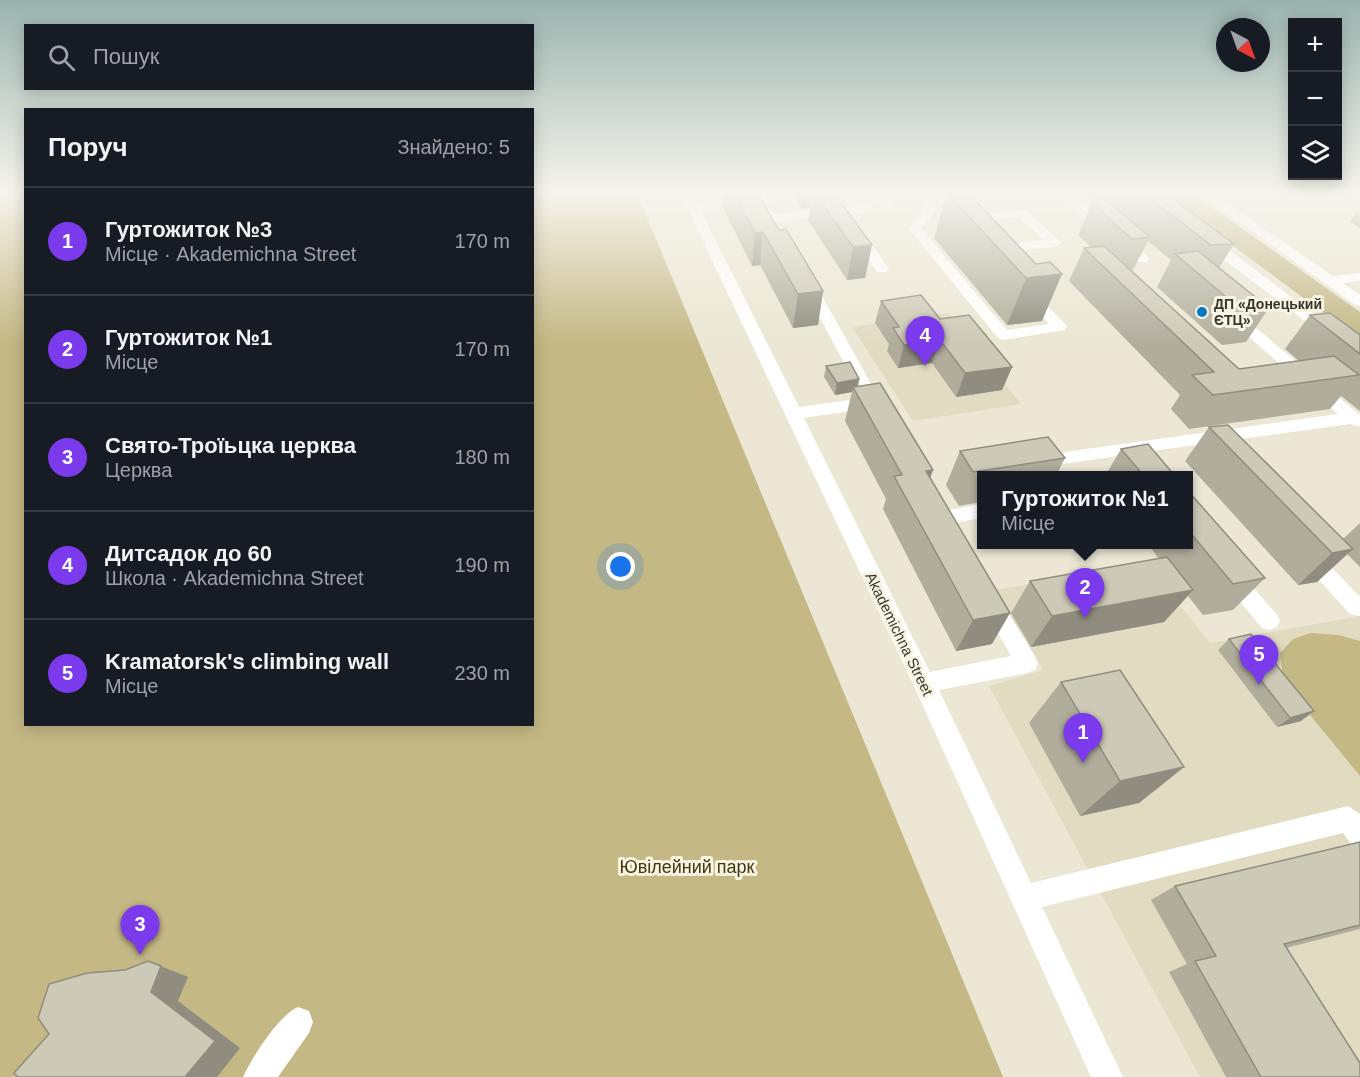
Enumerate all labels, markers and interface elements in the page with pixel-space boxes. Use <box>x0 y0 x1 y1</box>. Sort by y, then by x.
north arrow <box>1216 18 1270 72</box>
map controls <box>1288 18 1342 180</box>
button: + <box>1288 18 1342 72</box>
search box <box>24 24 534 90</box>
icon: search <box>45 41 78 74</box>
text: Пошук <box>93 44 159 69</box>
button: − <box>1288 72 1342 126</box>
button: layers <box>1288 126 1342 180</box>
text: Поруч <box>48 132 128 162</box>
text: Знайдено: 5 <box>397 136 510 158</box>
text: Гуртожиток №3 <box>105 217 272 242</box>
text: 1 <box>62 230 73 252</box>
text: 170 m <box>454 230 510 252</box>
text: Місце · Akademichna Street <box>105 243 356 265</box>
place label: ДП «Донецький ЄТЦ» <box>1214 296 1322 328</box>
marker: ДП «Донецький ЄТЦ» <box>1195 305 1209 319</box>
pin: 4 <box>906 316 944 366</box>
text: Гуртожиток №1 <box>105 325 272 350</box>
text: 2 <box>62 338 73 360</box>
text: 170 m <box>454 338 510 360</box>
text: Місце <box>105 351 158 373</box>
text: Свято-Троїьцка церква <box>105 433 356 458</box>
text: 3 <box>62 446 73 468</box>
text: 180 m <box>454 446 510 468</box>
text: Церква <box>105 459 172 481</box>
popup <box>977 471 1193 549</box>
text: Гуртожиток №1 <box>1001 486 1169 511</box>
text: Місце <box>1001 512 1055 534</box>
text: Дитсадок до 60 <box>105 541 272 566</box>
your location <box>606 552 635 581</box>
text: 4 <box>62 554 73 576</box>
text: 190 m <box>454 554 510 576</box>
text: Школа · Akademichna Street <box>105 567 364 589</box>
pin: 2 <box>1066 568 1104 618</box>
street label: Akademichna Street <box>862 569 937 699</box>
pin: 5 <box>1240 636 1278 685</box>
text: Kramatorsk's climbing wall <box>105 649 389 674</box>
text: 5 <box>62 662 73 684</box>
text: 230 m <box>454 662 510 684</box>
text: Місце <box>105 675 158 697</box>
pin: 1 <box>1064 714 1102 763</box>
park label: Ювілейний парк <box>619 857 755 877</box>
pin: 3 <box>120 906 160 955</box>

